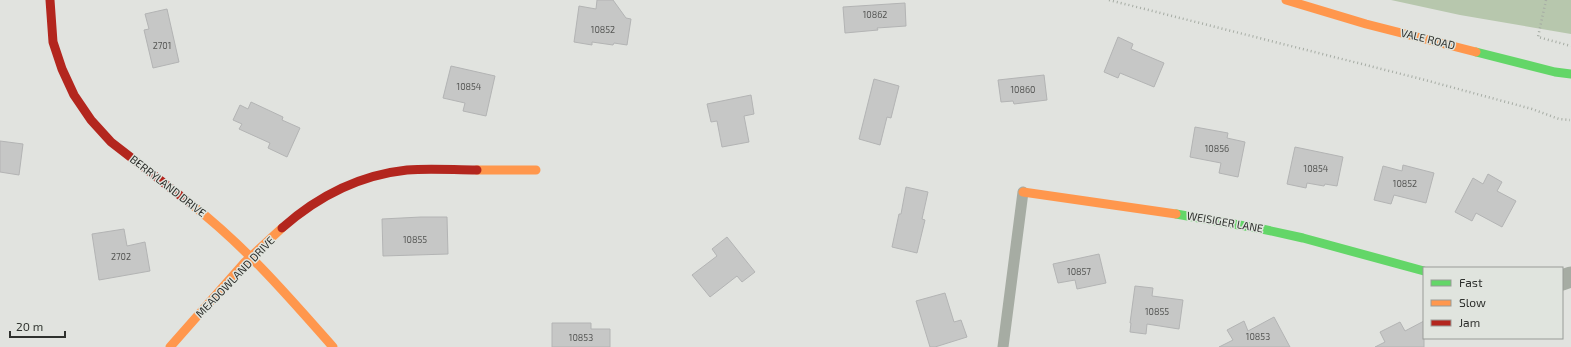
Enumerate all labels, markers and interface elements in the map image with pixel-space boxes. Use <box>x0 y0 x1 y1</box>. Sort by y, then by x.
house number: 10862 <box>863 9 887 20</box>
house number: 10852 <box>591 24 615 35</box>
street label: VALE ROAD <box>1400 25 1457 52</box>
house number: 2701 <box>153 40 171 51</box>
house number: 10854 <box>457 81 482 92</box>
house number: 10860 <box>1010 84 1036 95</box>
house number: 10856 <box>1205 143 1229 154</box>
street label: BERRYLAND DRIVE <box>128 152 209 219</box>
house number: 10854 <box>1304 163 1329 174</box>
house number: 10852 <box>1393 178 1417 189</box>
street label: WEISIGER LANE <box>1186 208 1264 235</box>
street label: MEADOWLAND DRIVE <box>193 233 277 320</box>
house number: 10855 <box>403 234 427 245</box>
house number: 2702 <box>111 251 131 262</box>
house number: 10857 <box>1067 266 1091 277</box>
legend <box>1423 267 1563 339</box>
text: Fast <box>1459 275 1483 289</box>
text: Slow <box>1459 295 1486 309</box>
house number: 10855 <box>1145 306 1169 317</box>
scale bar <box>10 313 65 339</box>
text: Jam <box>1459 315 1480 329</box>
text: 20 m <box>16 319 43 333</box>
house number: 10853 <box>1246 331 1270 342</box>
house number: 10853 <box>569 332 593 343</box>

